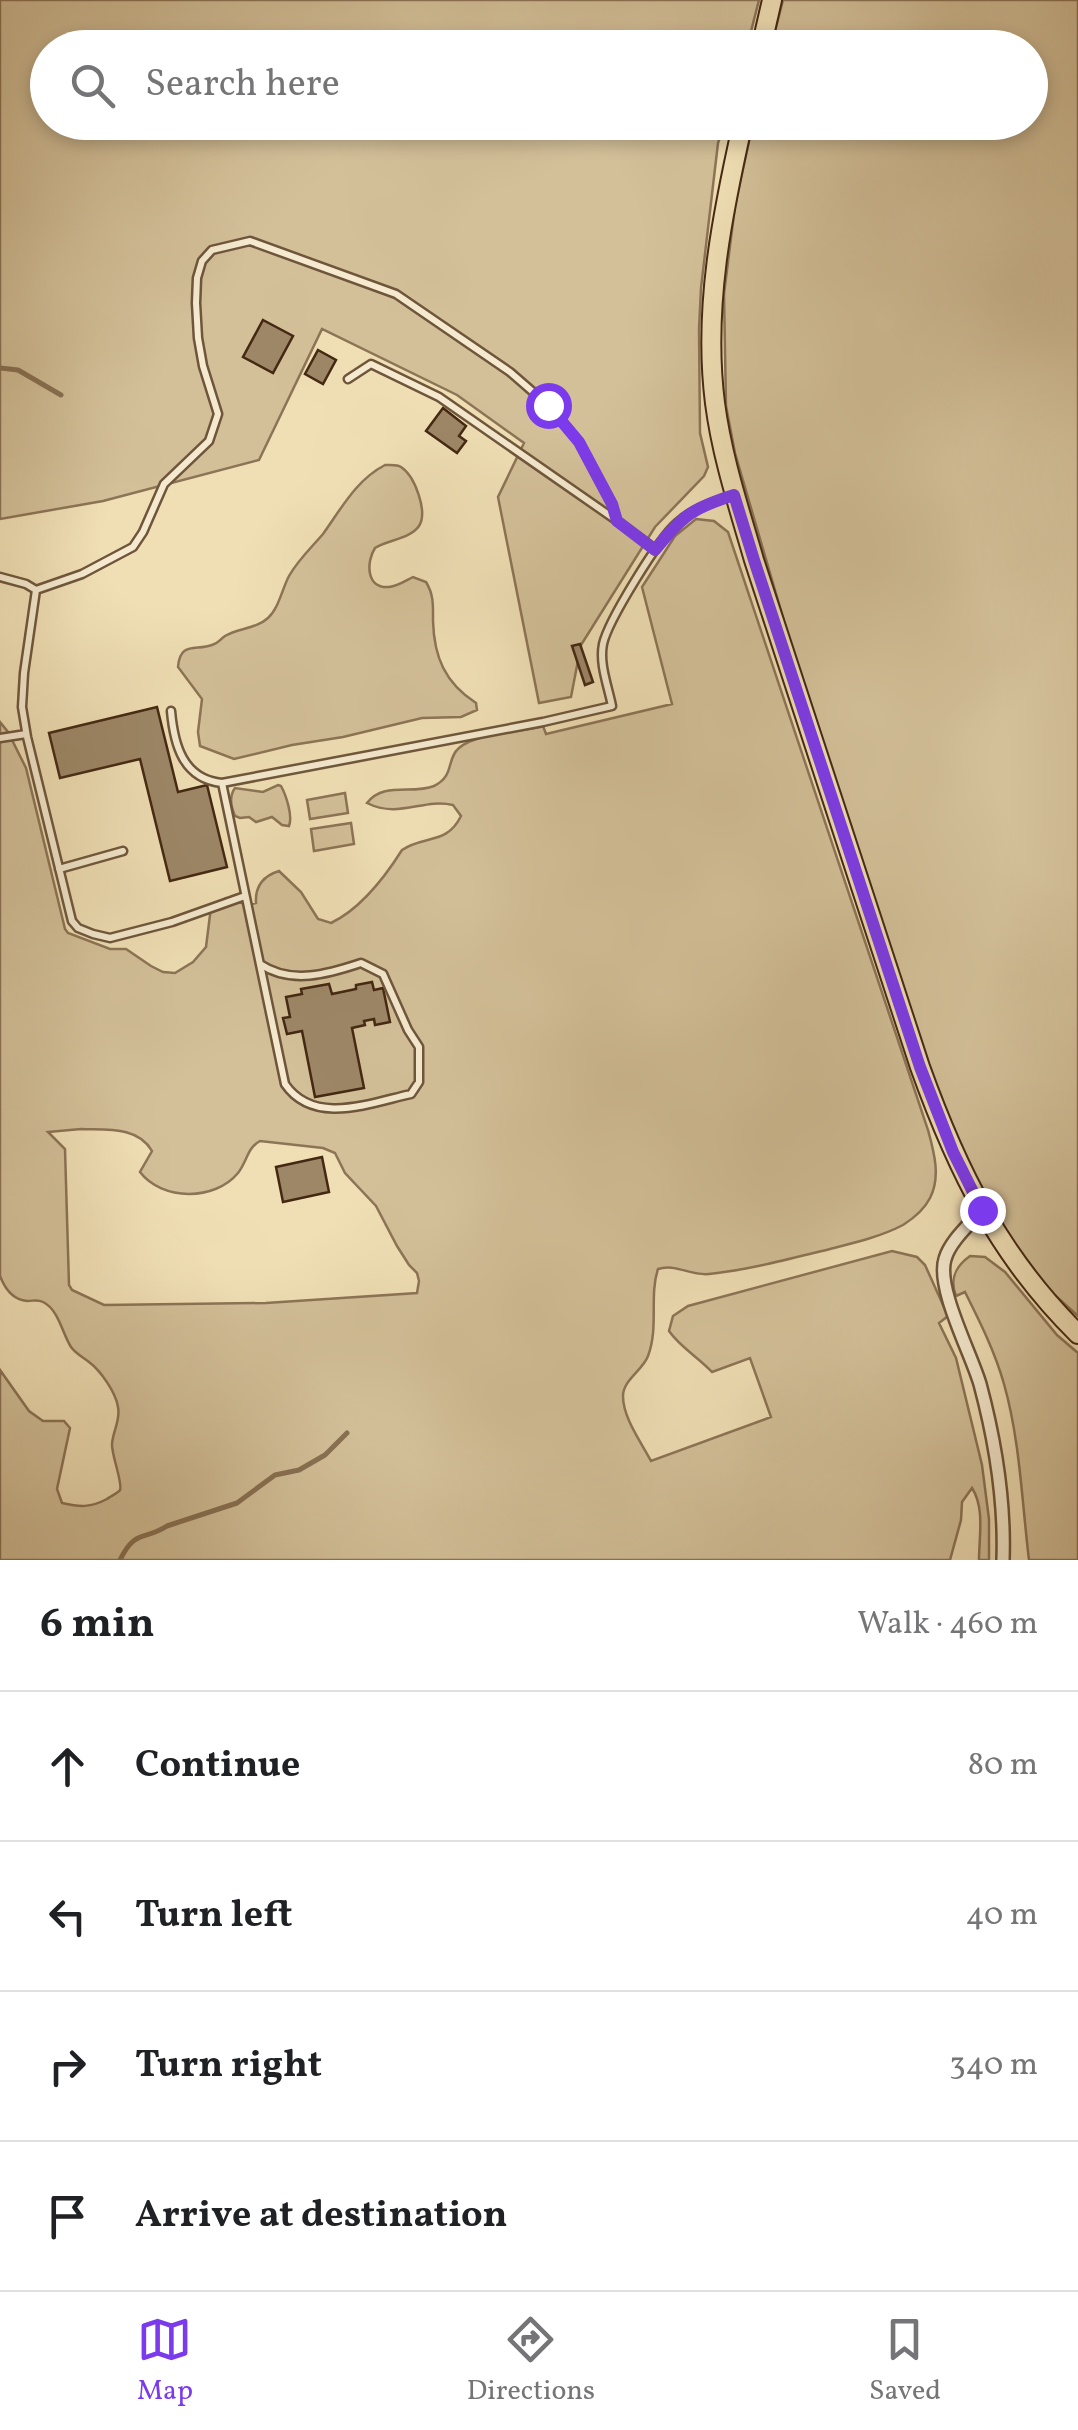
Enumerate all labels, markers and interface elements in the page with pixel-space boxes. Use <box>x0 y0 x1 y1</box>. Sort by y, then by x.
search box <box>30 30 1048 140</box>
icon: search <box>65 58 120 113</box>
text: Search here <box>145 59 340 112</box>
route start <box>526 383 572 429</box>
route end <box>960 1188 1006 1234</box>
text: 6 min <box>40 1596 155 1655</box>
text: Walk · 460 m <box>857 1603 1038 1647</box>
icon: ahead <box>40 1739 95 1794</box>
text: Continue <box>135 1740 300 1793</box>
text: 80 m <box>968 1744 1038 1788</box>
icon: left <box>40 1889 95 1944</box>
text: Turn left <box>135 1890 292 1943</box>
text: 40 m <box>966 1894 1038 1938</box>
icon: right <box>40 2039 95 2094</box>
text: Turn right <box>135 2040 322 2093</box>
text: 340 m <box>949 2044 1038 2088</box>
icon: arrive <box>40 2189 95 2244</box>
text: Arrive at destination <box>135 2190 508 2243</box>
tab: Map <box>137 2312 193 2411</box>
tab: Directions <box>467 2312 595 2411</box>
tab: Saved <box>869 2312 941 2411</box>

